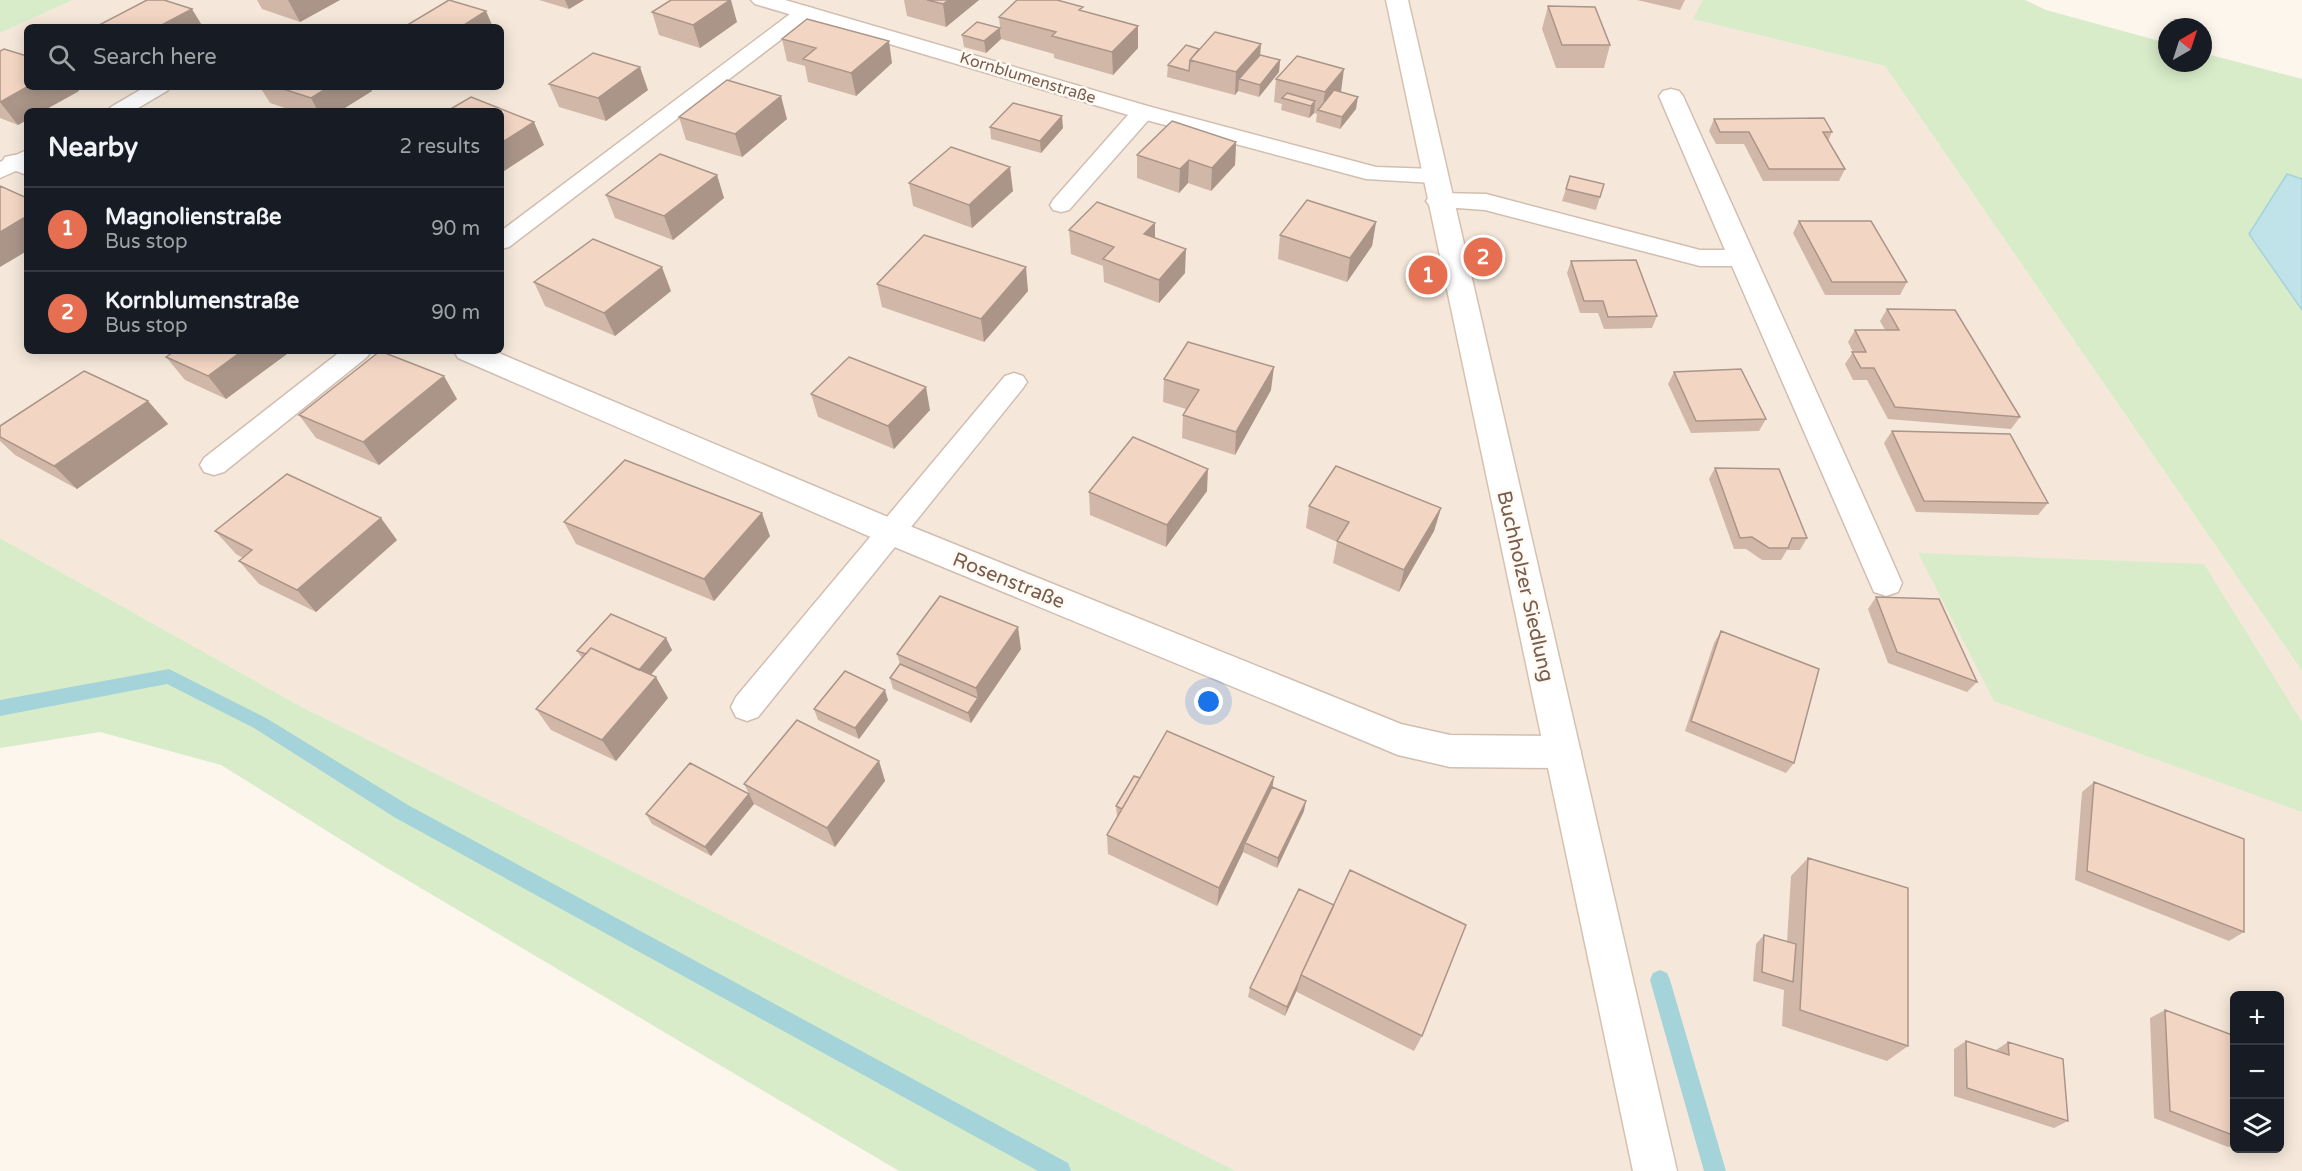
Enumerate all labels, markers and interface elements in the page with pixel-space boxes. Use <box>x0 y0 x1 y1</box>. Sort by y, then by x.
north arrow <box>2158 18 2212 72</box>
search box <box>24 24 504 90</box>
icon: search <box>45 41 78 74</box>
text: Search here <box>93 44 217 70</box>
street label: Kornblumenstraße <box>957 48 1098 108</box>
text: Nearby <box>48 132 138 163</box>
text: 2 results <box>400 135 480 159</box>
text: Magnolienstraße <box>105 204 282 230</box>
text: 1 <box>61 217 74 241</box>
text: 90 m <box>431 217 480 241</box>
text: Bus stop <box>105 230 188 254</box>
pin: 2 <box>1464 234 1502 280</box>
pin: 1 <box>1408 252 1448 298</box>
text: Kornblumenstraße <box>105 288 299 314</box>
text: 2 <box>61 301 74 325</box>
text: 90 m <box>431 301 480 325</box>
text: Bus stop <box>105 314 188 338</box>
street label: Buchholzer Siedlung <box>1491 488 1559 684</box>
street label: Rosenstraße <box>949 548 1068 614</box>
your location <box>1194 687 1223 716</box>
map controls <box>2230 991 2284 1153</box>
button: + <box>2230 991 2284 1045</box>
button: − <box>2230 1045 2284 1099</box>
button: layers <box>2230 1099 2284 1153</box>

